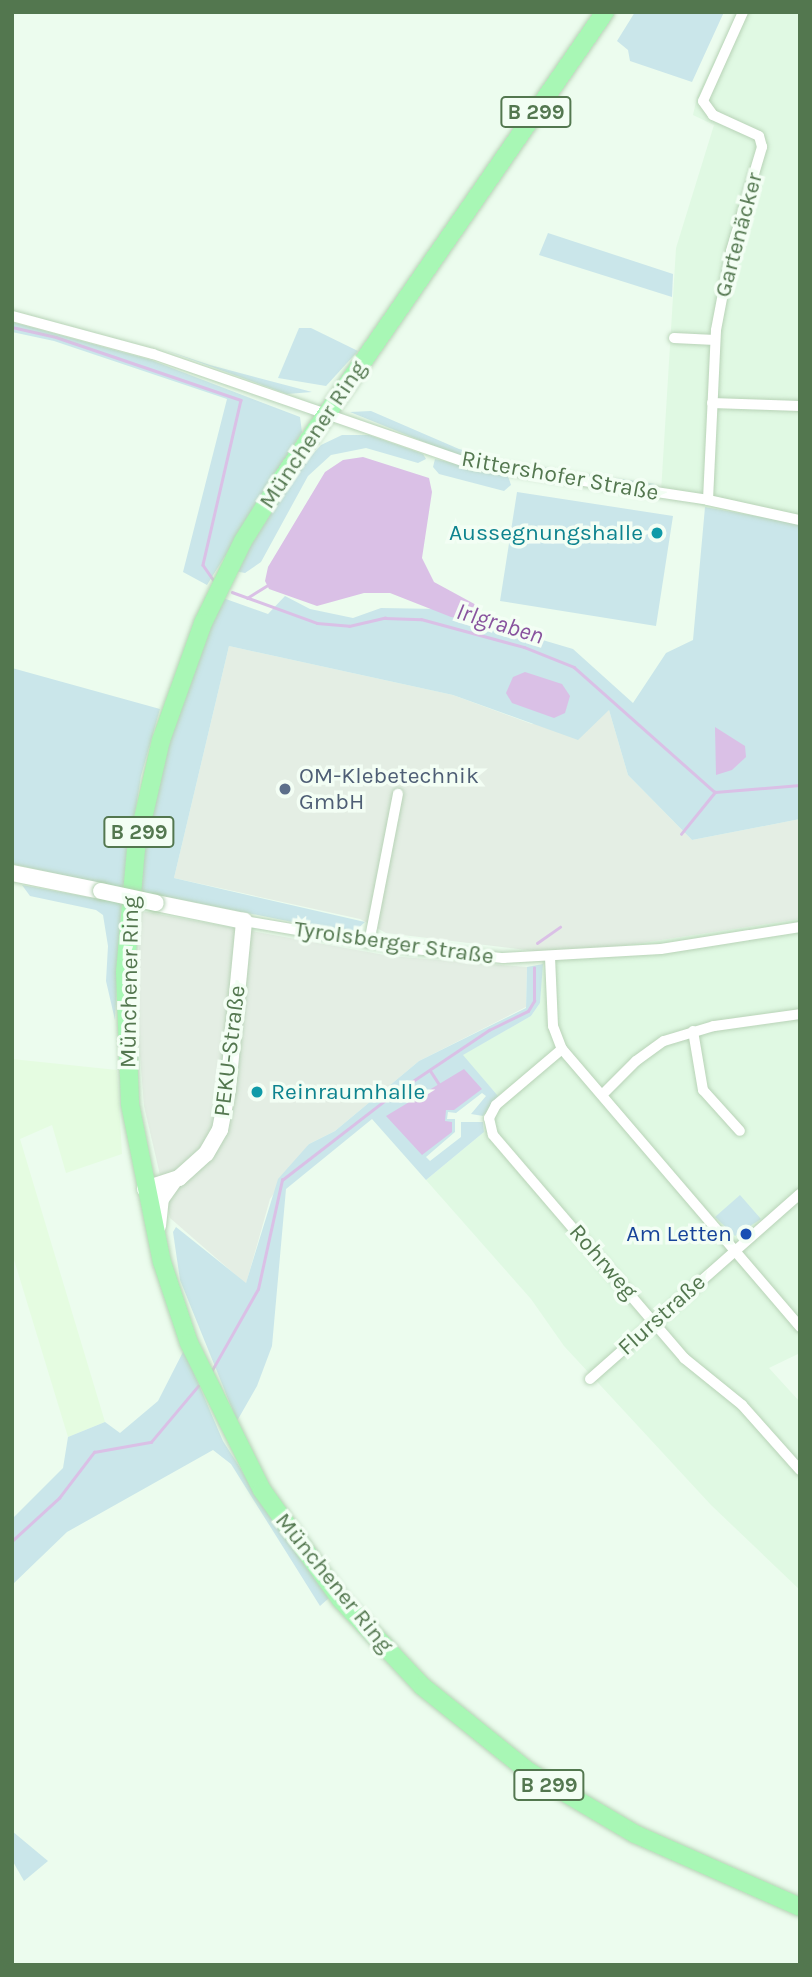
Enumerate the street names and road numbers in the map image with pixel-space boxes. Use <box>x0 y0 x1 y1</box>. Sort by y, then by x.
road number: B 299 <box>499 94 573 130</box>
street label: Gartenäcker <box>709 170 769 300</box>
street label: Münchener Ring <box>253 356 373 514</box>
street label: Rittershofer Straße <box>459 445 661 507</box>
road number: B 299 <box>102 814 176 850</box>
street label: Münchener Ring <box>115 896 145 1068</box>
street label: Tyrolsberger Straße <box>292 915 496 971</box>
street label: PEKU-Straße <box>208 984 252 1118</box>
street label: Rohrweg <box>563 1219 643 1305</box>
street label: Flurstraße <box>613 1268 711 1362</box>
street label: Münchener Ring <box>269 1507 399 1659</box>
road number: B 299 <box>512 1768 586 1802</box>

